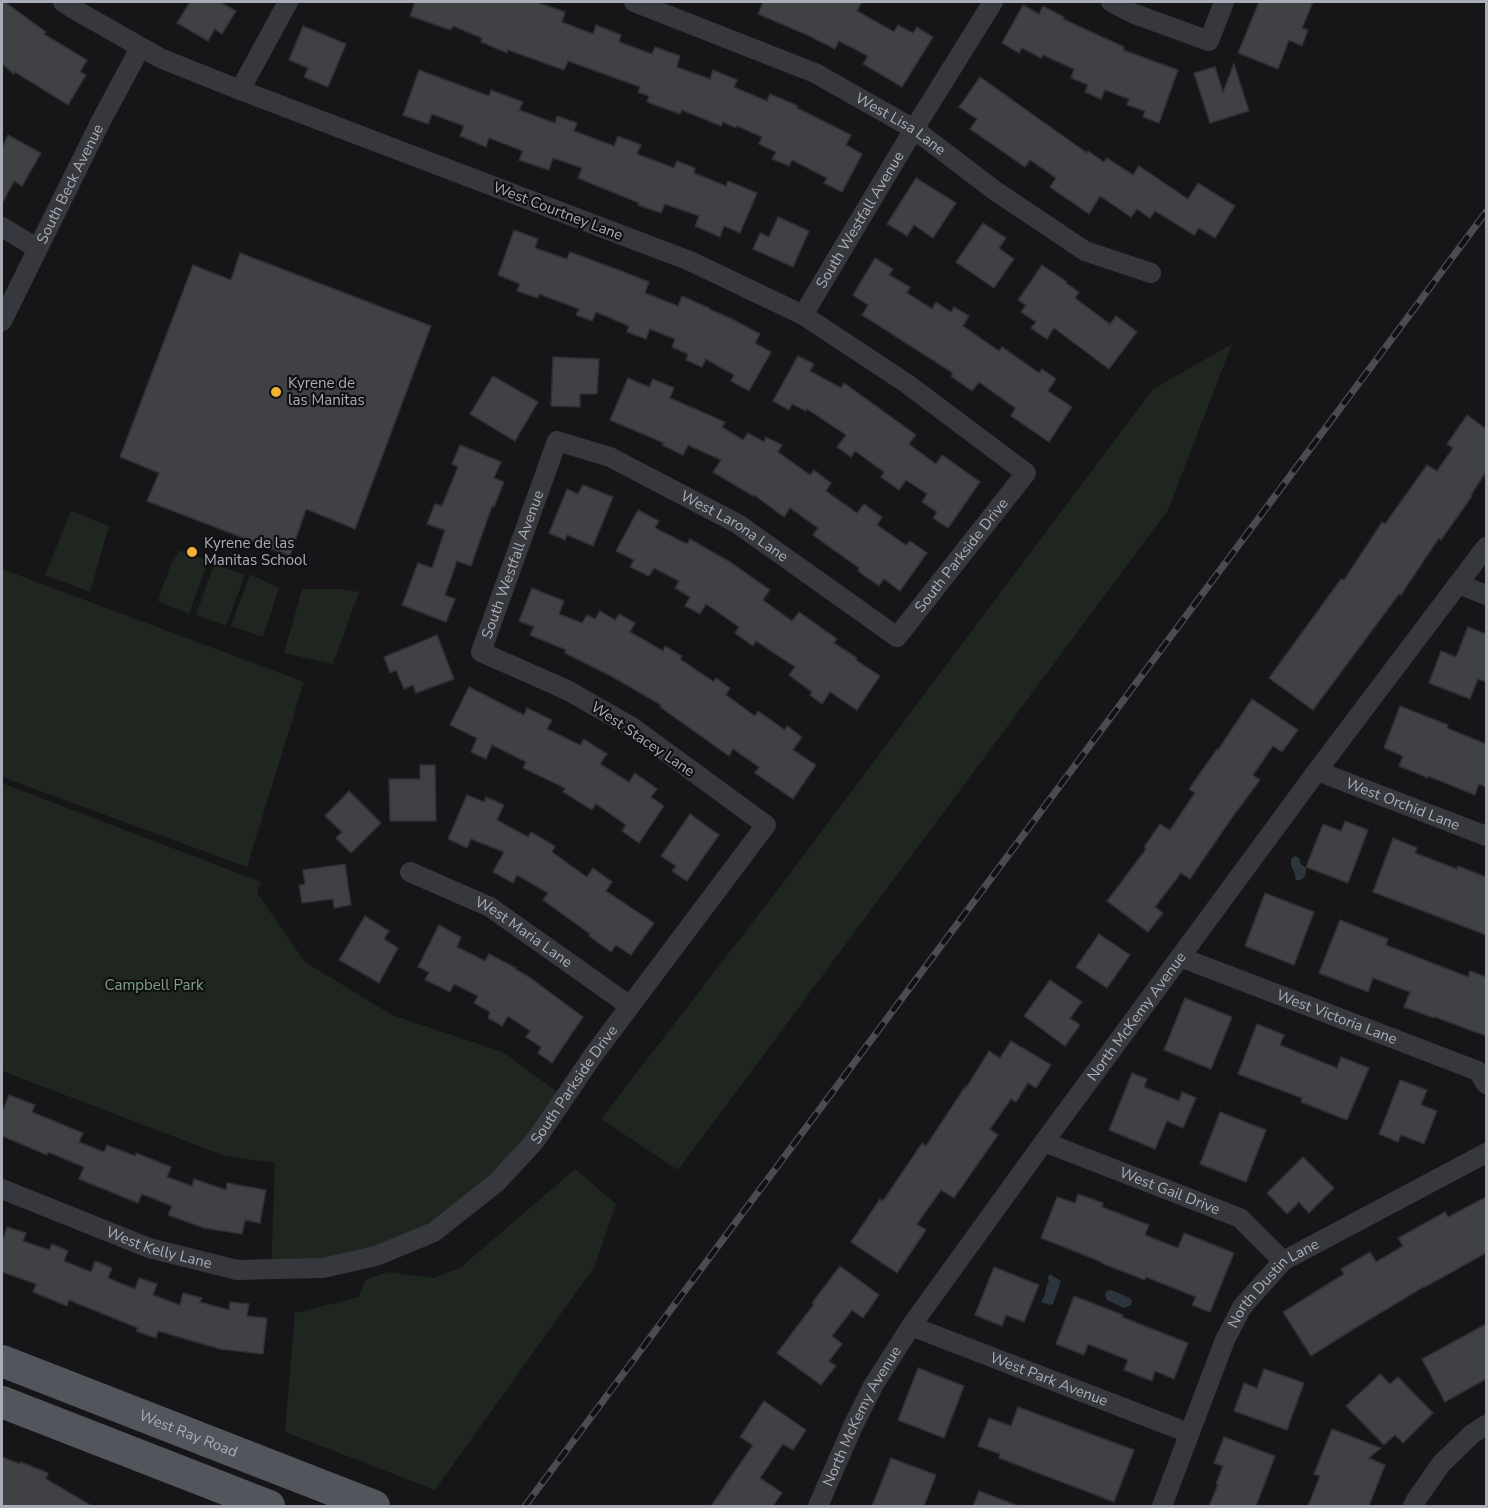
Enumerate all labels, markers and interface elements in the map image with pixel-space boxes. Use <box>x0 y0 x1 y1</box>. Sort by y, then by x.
street label: West Lisa Lane <box>852 88 950 160</box>
street label: South Beck Avenue <box>32 121 108 247</box>
street label: South Westfall Avenue <box>811 147 909 292</box>
street label: West Courtney Lane <box>490 177 626 245</box>
place label: Kyrene de las Manitas <box>288 373 365 410</box>
marker: Kyrene de las Manitas <box>269 385 283 399</box>
street label: West Larona Lane <box>677 486 792 566</box>
street label: South Westfall Avenue <box>477 487 548 641</box>
street label: South Parkside Drive <box>910 494 1013 617</box>
place label: Kyrene de las Manitas School <box>204 533 307 570</box>
marker: Kyrene de las Manitas School <box>185 545 199 559</box>
street label: West Stacey Lane <box>587 697 699 781</box>
street label: West Orchid Lane <box>1343 773 1463 835</box>
street label: West Maria Lane <box>472 892 576 972</box>
street label: North McKemy Avenue <box>1082 948 1190 1085</box>
park label: Campbell Park <box>105 975 204 995</box>
street label: West Victoria Lane <box>1274 985 1400 1049</box>
street label: South Parkside Drive <box>526 1021 622 1148</box>
street label: West Gail Drive <box>1117 1162 1223 1219</box>
street label: West Kelly Lane <box>103 1222 214 1273</box>
street label: North Dustin Lane <box>1223 1234 1322 1331</box>
street label: North McKemy Avenue <box>818 1342 906 1490</box>
street label: West Park Avenue <box>987 1347 1111 1411</box>
street label: West Ray Road <box>136 1405 241 1462</box>

